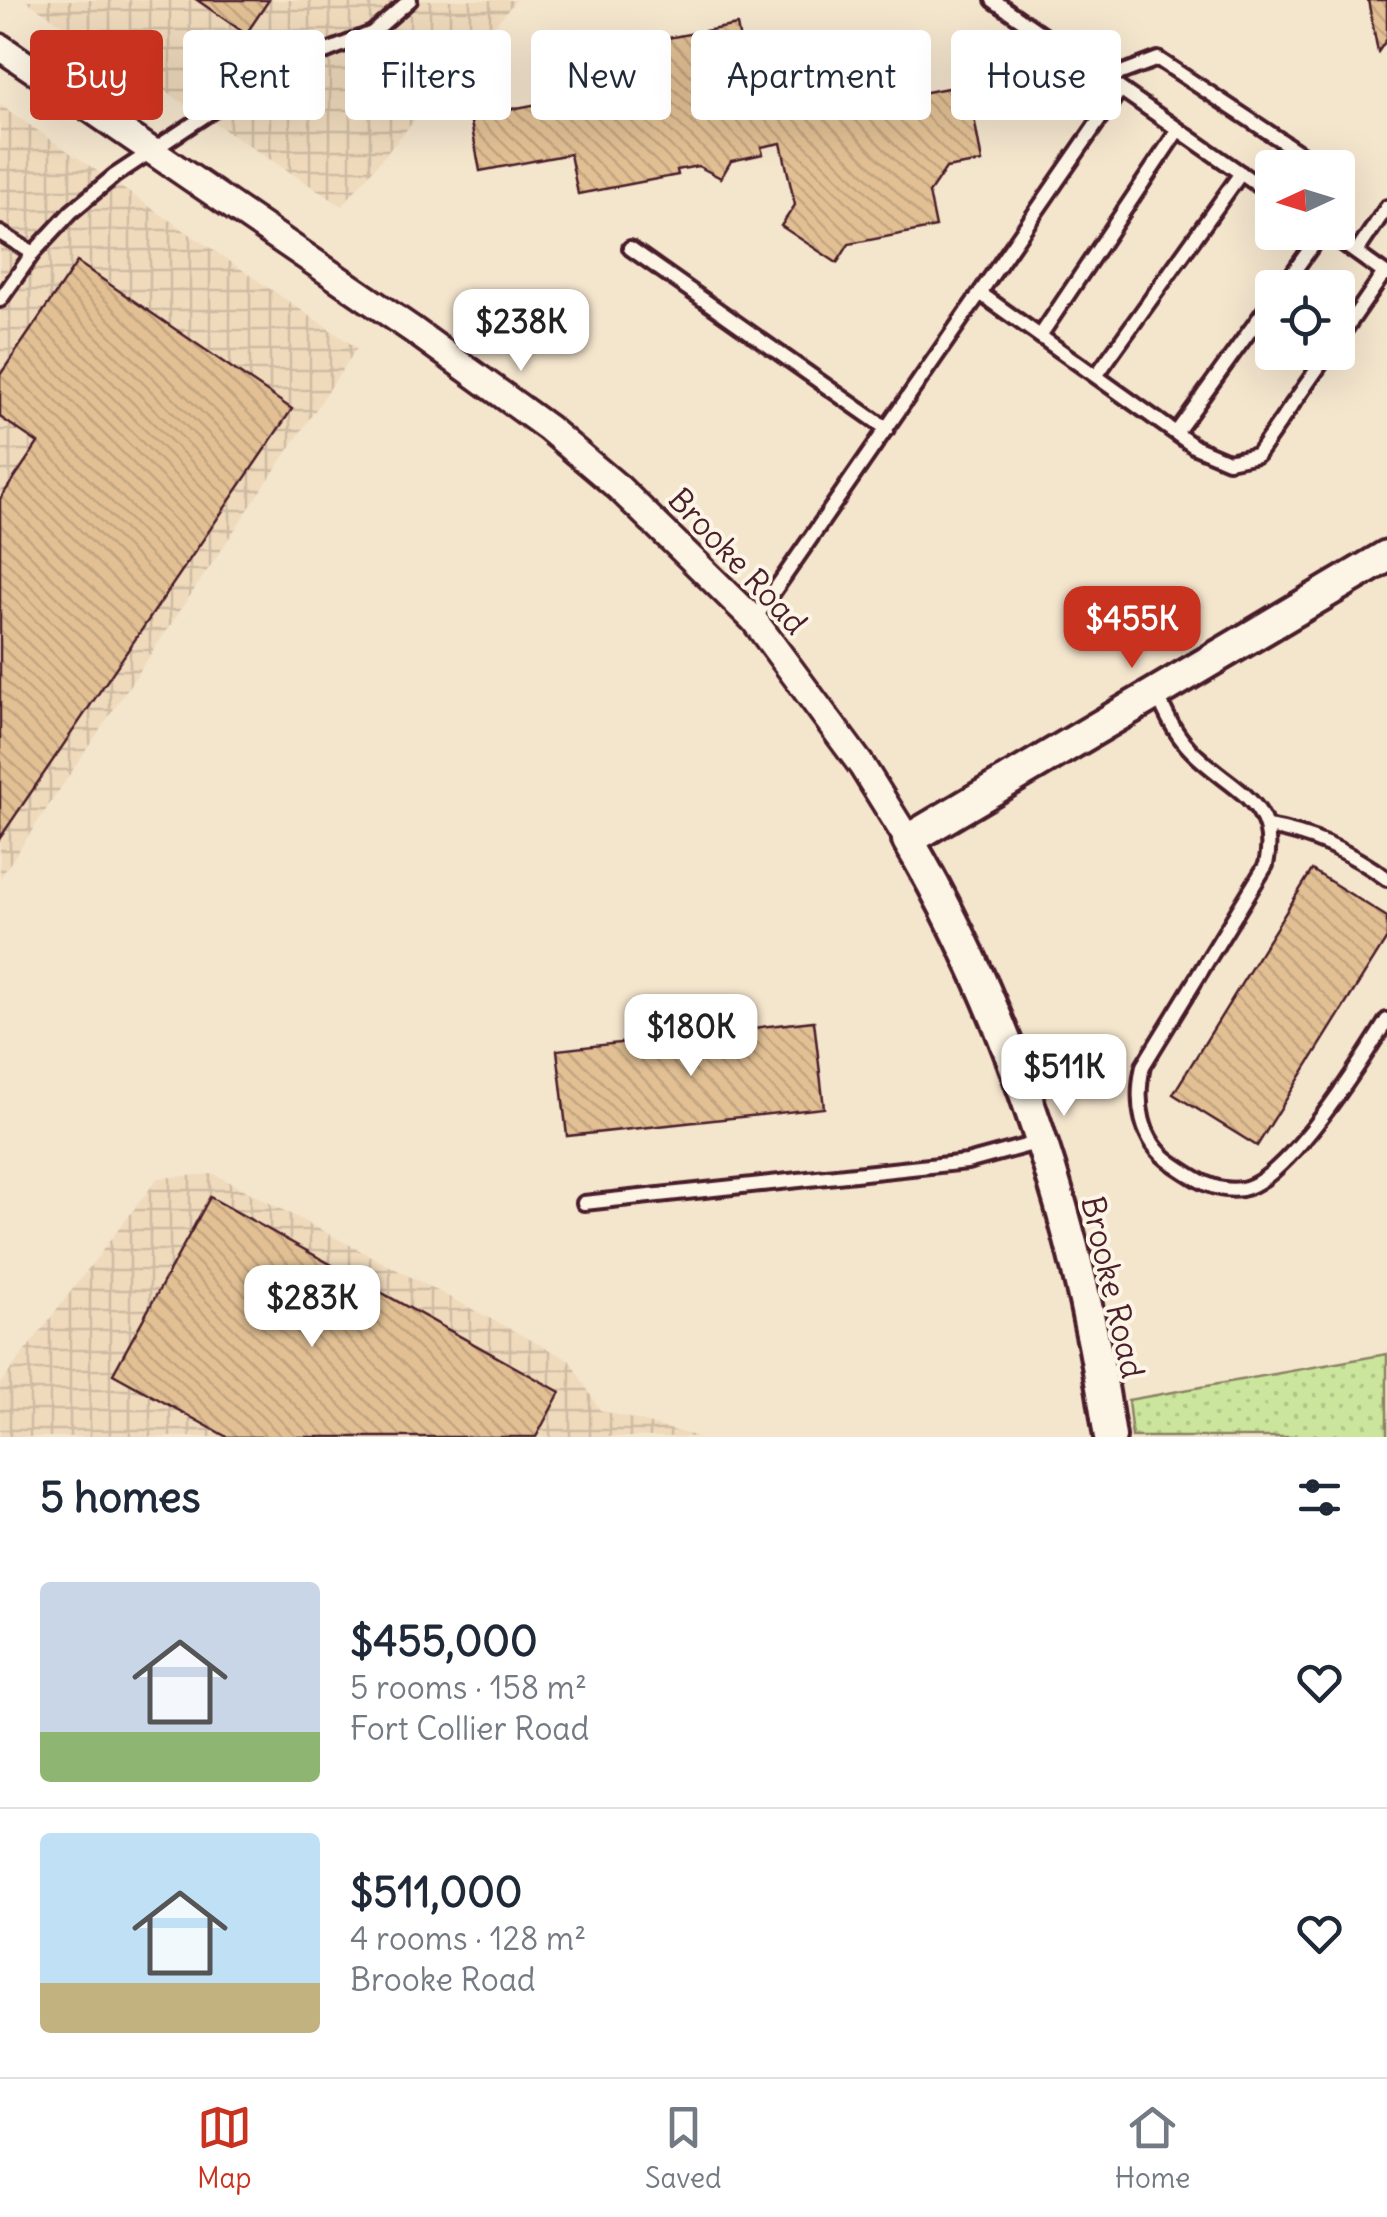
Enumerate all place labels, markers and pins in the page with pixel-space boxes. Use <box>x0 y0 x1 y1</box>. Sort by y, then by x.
pin: $238K <box>451 289 591 374</box>
pin: $455K <box>1062 586 1202 671</box>
pin: $180K <box>621 994 761 1079</box>
pin: $511K <box>994 1034 1134 1119</box>
pin: $283K <box>242 1265 382 1350</box>

